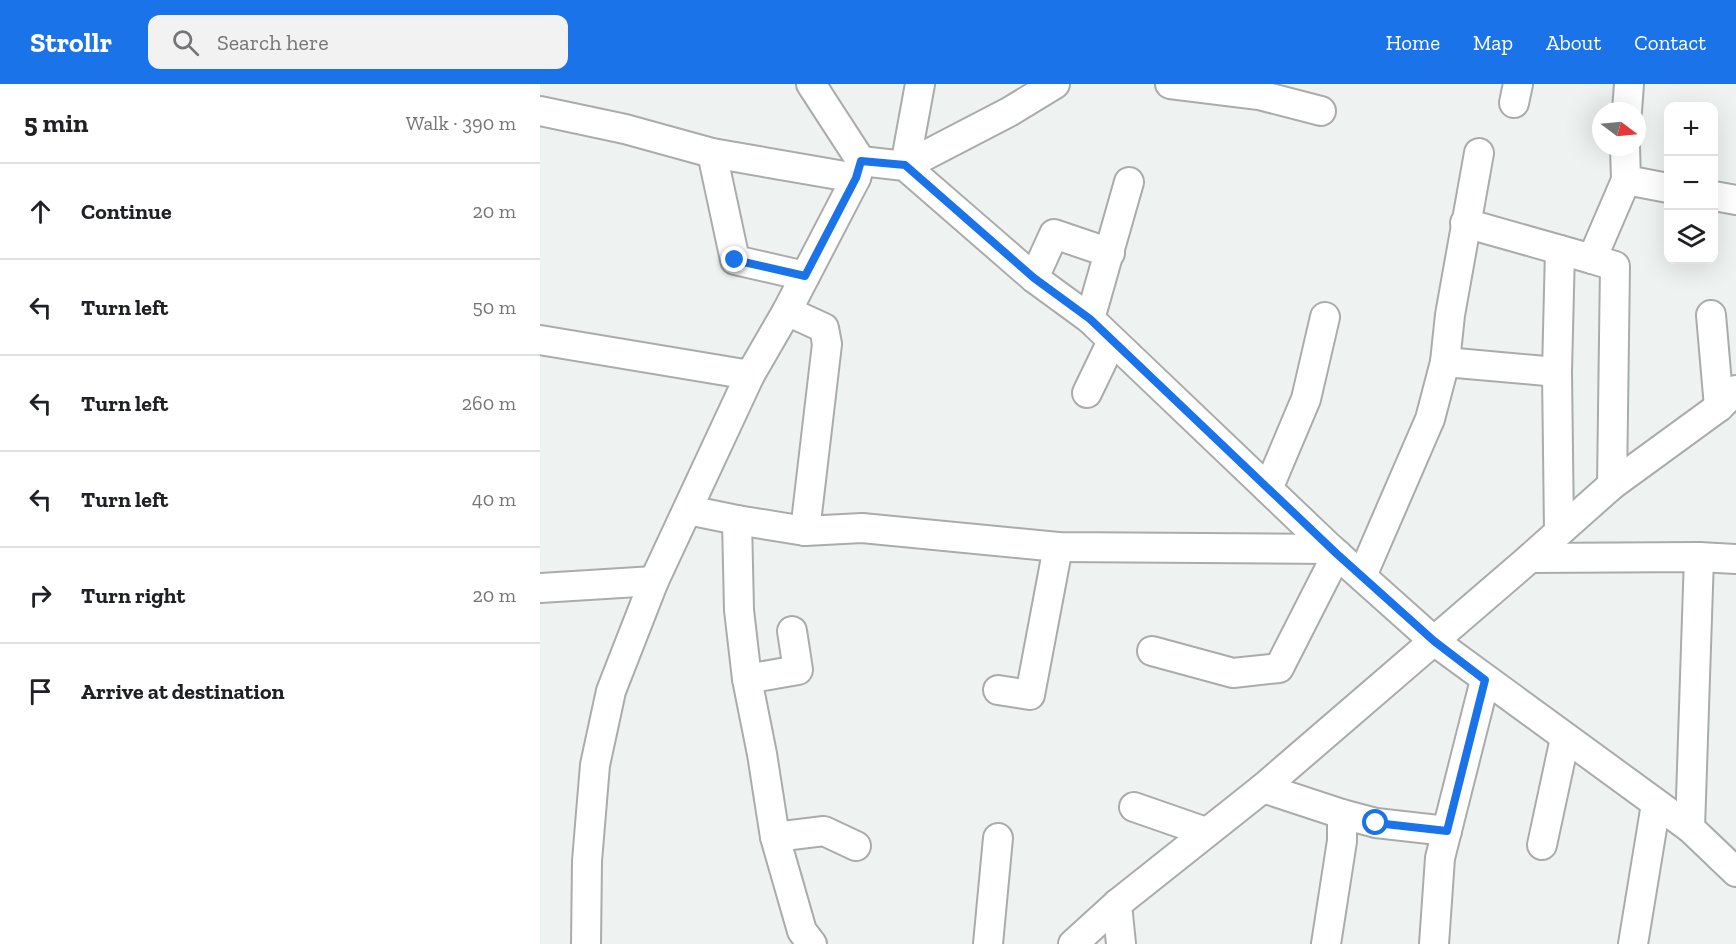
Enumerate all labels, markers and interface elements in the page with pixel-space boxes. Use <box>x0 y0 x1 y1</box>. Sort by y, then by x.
search box <box>148 15 568 69</box>
text: Strollr <box>30 26 112 59</box>
icon: search <box>169 26 202 59</box>
text: Search here <box>217 29 328 56</box>
text: Home <box>1386 30 1440 55</box>
text: Map <box>1473 30 1513 55</box>
text: About <box>1546 30 1601 55</box>
text: Contact <box>1634 30 1706 55</box>
north arrow <box>1592 102 1646 156</box>
map controls <box>1664 102 1718 264</box>
button: + <box>1664 102 1718 156</box>
text: 5 min <box>24 107 88 139</box>
text: Walk · 390 m <box>406 111 516 135</box>
button: − <box>1664 156 1718 210</box>
icon: ahead <box>24 195 57 228</box>
text: Continue <box>81 198 172 225</box>
text: 20 m <box>472 199 516 223</box>
button: layers <box>1664 210 1718 264</box>
route end <box>721 246 747 272</box>
icon: left <box>24 291 57 324</box>
text: Turn left <box>81 294 168 321</box>
text: 50 m <box>472 295 516 319</box>
icon: left <box>24 387 57 420</box>
text: Turn left <box>81 390 168 417</box>
text: 260 m <box>462 391 516 415</box>
icon: left <box>24 483 57 516</box>
text: Turn left <box>81 486 168 513</box>
text: 40 m <box>472 487 516 511</box>
icon: right <box>24 579 57 612</box>
text: Turn right <box>81 582 185 609</box>
text: 20 m <box>472 583 516 607</box>
icon: arrive <box>24 675 57 708</box>
text: Arrive at destination <box>81 678 284 705</box>
route start <box>1362 809 1388 835</box>

